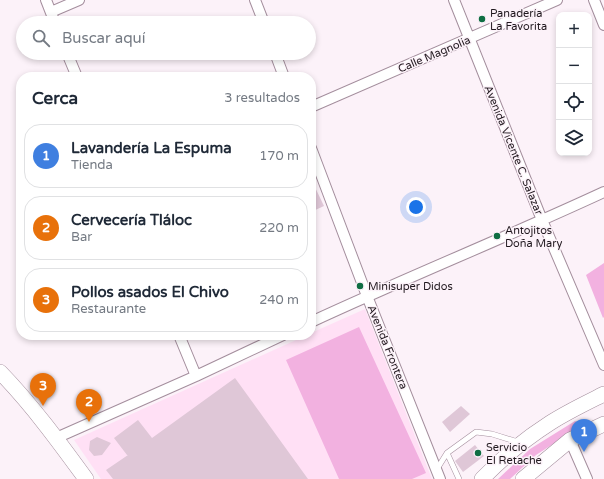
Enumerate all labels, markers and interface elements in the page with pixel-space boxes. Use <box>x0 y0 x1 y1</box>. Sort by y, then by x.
place label: Panadería La Favorita <box>490 7 547 33</box>
map controls <box>556 12 592 156</box>
button: + <box>556 12 592 48</box>
marker: Panadería La Favorita <box>477 14 487 24</box>
search box <box>16 16 316 60</box>
icon: search <box>30 27 52 49</box>
text: Buscar aquí <box>62 29 145 47</box>
street label: Calle Magnolia <box>396 33 472 76</box>
button: − <box>556 48 592 84</box>
street label: Avenida Vicente C. Salazar <box>482 84 546 218</box>
button: locate <box>556 84 592 120</box>
text: Cerca <box>32 88 78 109</box>
text: 3 resultados <box>224 90 300 106</box>
button: layers <box>556 120 592 156</box>
text: Lavandería La Espuma <box>71 139 232 157</box>
text: 1 <box>42 148 50 164</box>
text: 170 m <box>259 148 299 164</box>
text: Tienda <box>71 157 113 173</box>
your location <box>406 197 426 217</box>
text: Cervecería Tláloc <box>71 211 192 229</box>
text: 2 <box>42 220 50 236</box>
text: 220 m <box>259 220 299 236</box>
place label: Antojitos Doña Mary <box>505 224 563 250</box>
text: Bar <box>71 229 92 245</box>
marker: Antojitos Doña Mary <box>492 231 502 241</box>
place label: Minisuper Didos <box>368 280 453 293</box>
marker: Minisuper Didos <box>355 281 365 291</box>
text: Pollos asados El Chivo <box>71 283 229 301</box>
text: 3 <box>42 292 50 308</box>
text: 240 m <box>259 292 299 308</box>
text: Restaurante <box>71 301 146 317</box>
street label: Avenida Frontera <box>365 303 410 391</box>
pin: 3 <box>30 373 56 406</box>
pin: 2 <box>76 389 102 422</box>
pin: 1 <box>571 419 597 452</box>
place label: Servicio El Retache <box>486 441 542 467</box>
marker: Servicio El Retache <box>473 448 483 458</box>

